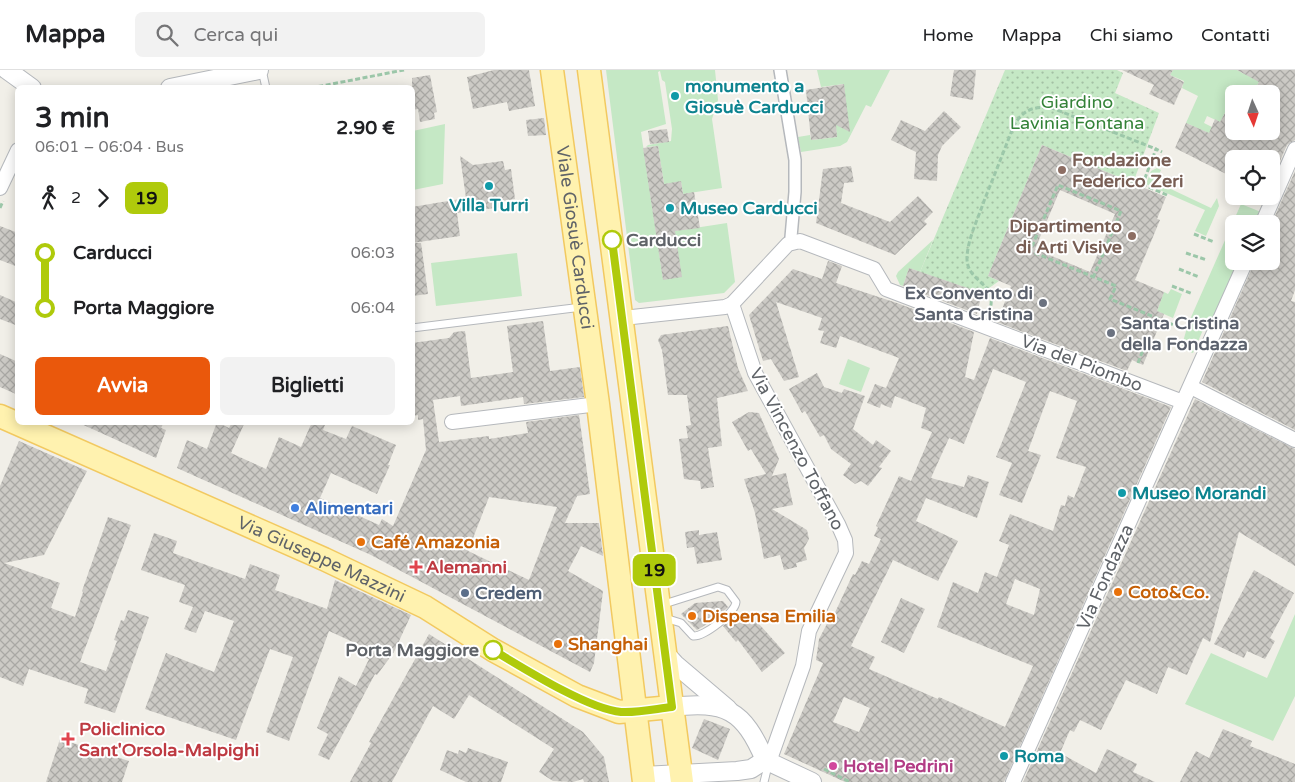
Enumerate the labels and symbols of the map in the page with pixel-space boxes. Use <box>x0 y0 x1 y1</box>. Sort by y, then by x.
place label: monumento a Giosuè Carducci <box>685 75 824 118</box>
north arrow <box>1225 85 1280 140</box>
marker: monumento a Giosuè Carducci <box>669 90 681 102</box>
park label: Giardino Lavinia Fontana <box>1010 91 1144 134</box>
street label: Viale Giosuè Carducci <box>552 144 599 331</box>
place label: Fondazione Federico Zeri <box>1072 149 1184 192</box>
marker: Fondazione Federico Zeri <box>1056 164 1068 176</box>
marker: Villa Turri <box>483 180 495 192</box>
place label: Villa Turri <box>449 194 529 216</box>
place label: Museo Carducci <box>680 197 818 219</box>
marker: Museo Carducci <box>664 202 676 214</box>
place label: Dipartimento di Arti Visive <box>1009 215 1122 258</box>
place label: Carducci <box>626 229 701 251</box>
marker: Carducci <box>602 230 622 250</box>
marker: Dipartimento di Arti Visive <box>1126 230 1138 242</box>
place label: Ex Convento di Santa Cristina <box>905 282 1033 325</box>
marker: Ex Convento di Santa Cristina <box>1037 297 1049 309</box>
place label: Santa Cristina della Fondazza <box>1121 312 1248 355</box>
marker: Santa Cristina della Fondazza <box>1105 327 1117 339</box>
street label: Via del Piombo <box>1018 330 1146 396</box>
street label: Via Vincenzo Toffano <box>745 364 849 534</box>
place label: Museo Morandi <box>1132 482 1266 504</box>
marker: Museo Morandi <box>1116 487 1128 499</box>
place label: Alimentari <box>305 497 393 519</box>
marker: Alimentari <box>289 502 301 514</box>
street label: Via Giuseppe Mazzini <box>234 511 409 607</box>
street label: Via Fondazza <box>1072 521 1138 633</box>
place label: Café Amazonia <box>371 531 500 553</box>
marker: Café Amazonia <box>355 536 367 548</box>
line badge: 19 <box>632 554 676 586</box>
place label: Alemanni <box>426 556 507 578</box>
marker: Alemanni <box>410 561 422 573</box>
place label: Coto&Co. <box>1128 581 1210 603</box>
place label: Credem <box>475 582 542 604</box>
marker: Coto&Co. <box>1112 586 1124 598</box>
marker: Credem <box>459 587 471 599</box>
place label: Dispensa Emilia <box>702 605 836 627</box>
marker: Dispensa Emilia <box>686 610 698 622</box>
place label: Shanghai <box>568 633 648 655</box>
marker: Shanghai <box>552 638 564 650</box>
place label: Porta Maggiore <box>345 639 479 661</box>
marker: Porta Maggiore <box>483 640 503 660</box>
place label: Policlinico Sant'Orsola-Malpighi <box>79 718 259 761</box>
marker: Policlinico Sant'Orsola-Malpighi <box>61 732 75 746</box>
place label: Roma <box>1014 745 1064 767</box>
marker: Roma <box>998 750 1010 762</box>
place label: Hotel Pedrini <box>843 755 954 777</box>
marker: Hotel Pedrini <box>827 760 839 772</box>

